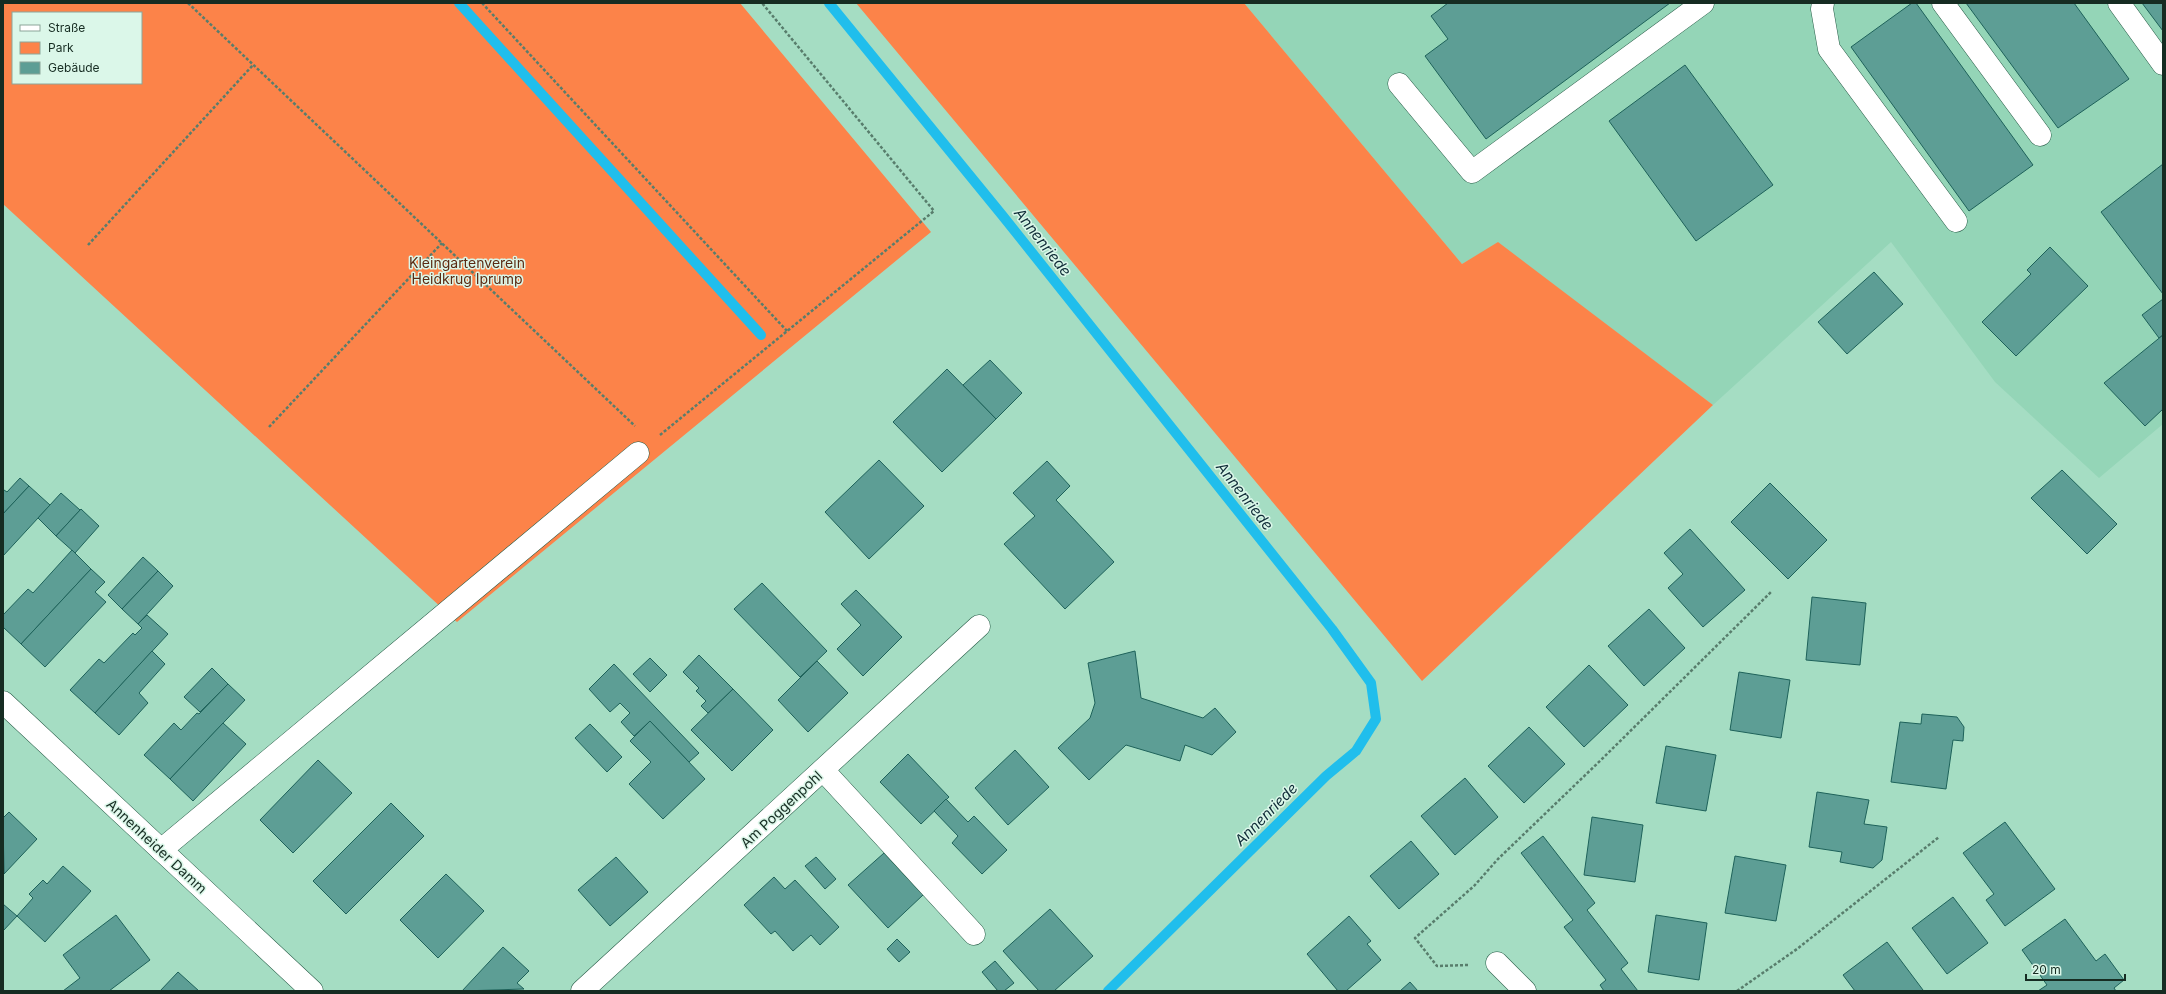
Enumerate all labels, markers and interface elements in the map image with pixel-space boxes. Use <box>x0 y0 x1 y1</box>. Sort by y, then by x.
legend <box>12 12 142 84</box>
text: Straße <box>48 20 85 35</box>
text: Park <box>48 40 74 55</box>
text: Gebäude <box>48 60 100 75</box>
water label: Annenriede <box>1010 203 1076 280</box>
park label: Kleingartenverein Heidkrug Iprump <box>409 254 525 287</box>
water label: Annenriede <box>1212 457 1278 534</box>
street label: Am Poggenpohl <box>737 767 825 851</box>
water label: Annenriede <box>1230 778 1302 850</box>
street label: Annenheider Damm <box>103 795 211 897</box>
scale bar <box>2026 956 2125 982</box>
text: 20 m <box>2032 962 2061 977</box>

